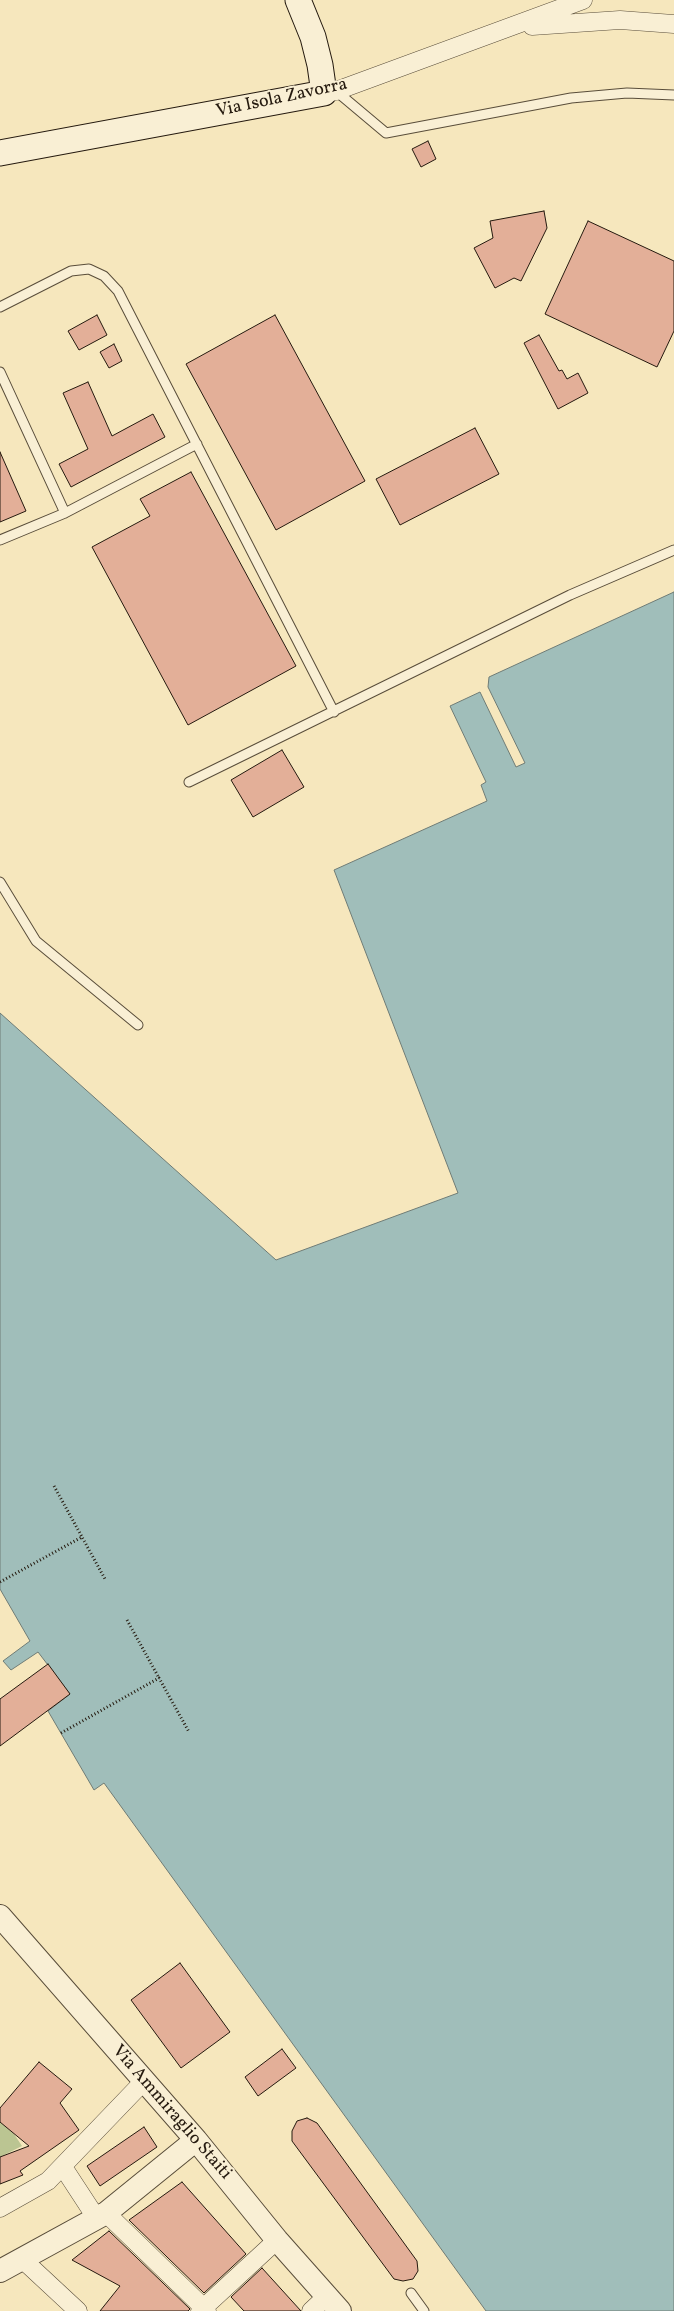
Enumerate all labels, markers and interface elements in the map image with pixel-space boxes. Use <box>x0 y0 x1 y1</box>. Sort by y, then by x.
street label: Via Isola Zavorra <box>214 75 350 123</box>
street label: Via Ammiraglio Staiti <box>107 2041 235 2185</box>

